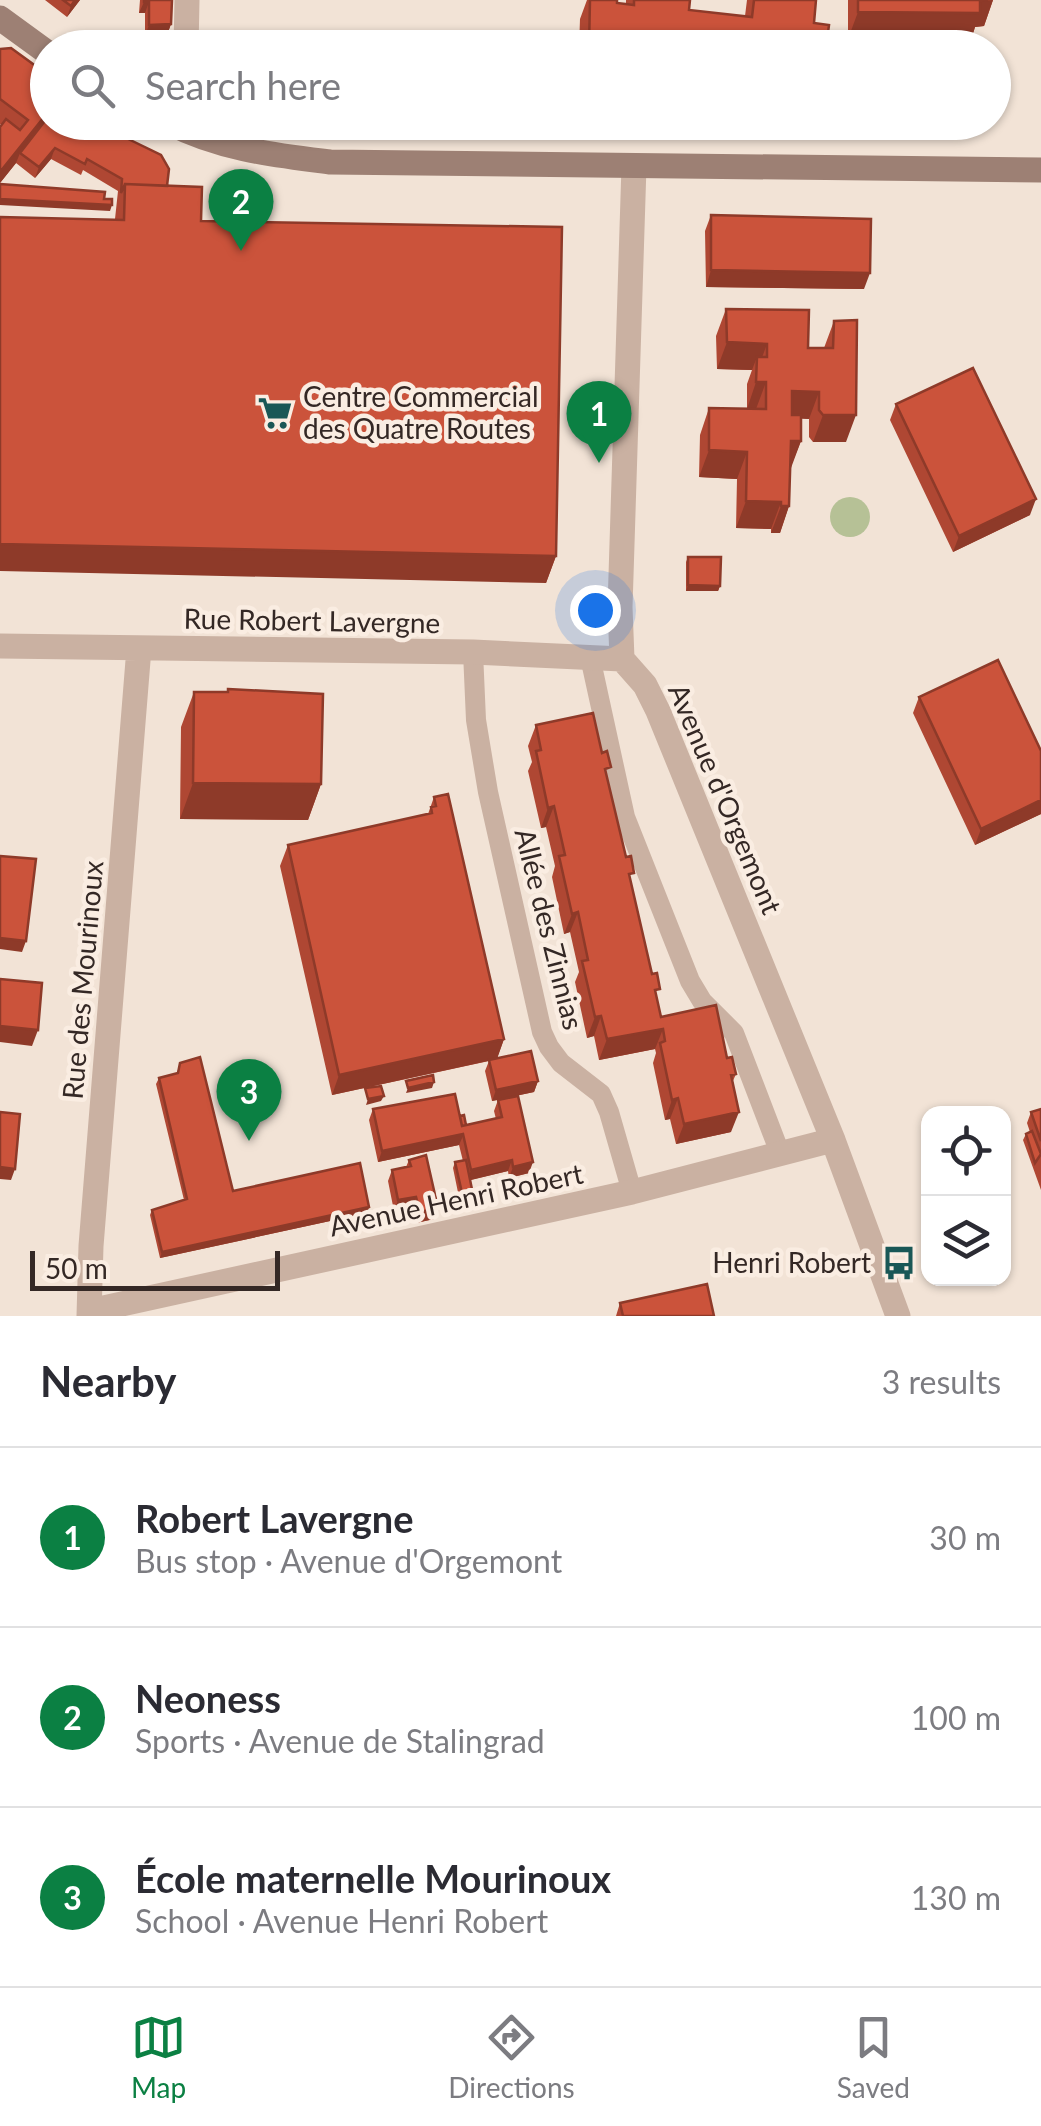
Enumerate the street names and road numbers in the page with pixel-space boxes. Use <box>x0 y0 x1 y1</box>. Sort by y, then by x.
street label: Rue Robert Lavergne <box>183 601 441 639</box>
street label: Avenue d'Orgemont <box>662 678 790 919</box>
street label: Allée des Zinnias <box>509 825 591 1033</box>
street label: Rue des Mourinoux <box>55 859 109 1101</box>
street label: Avenue Henri Robert <box>326 1156 586 1243</box>

